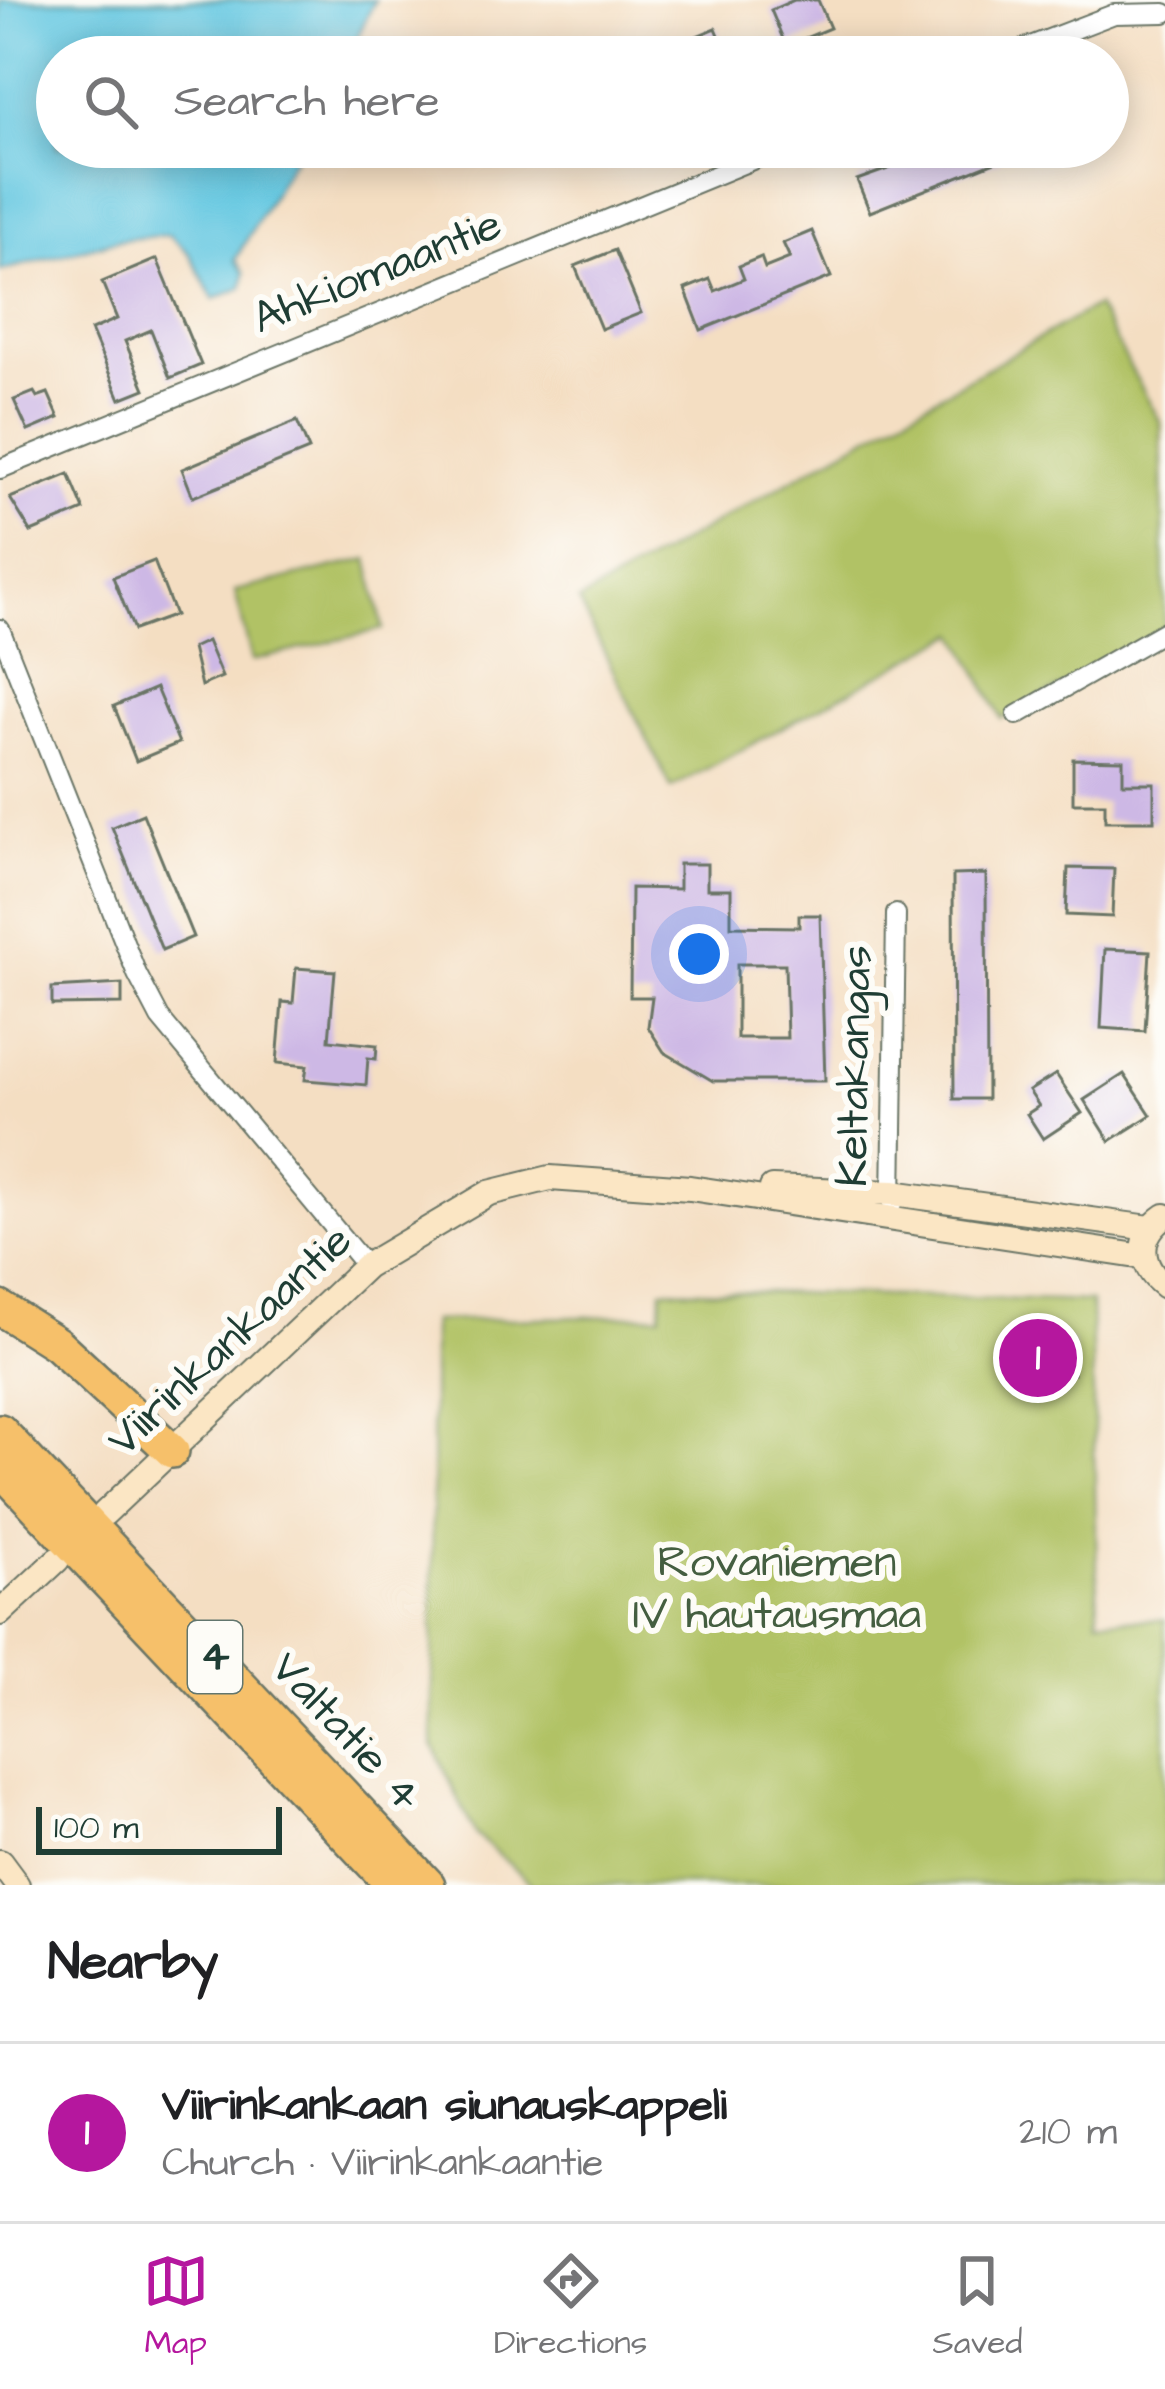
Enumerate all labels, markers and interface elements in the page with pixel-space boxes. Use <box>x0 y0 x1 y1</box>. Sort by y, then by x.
search box <box>36 36 1129 168</box>
icon: search <box>78 69 144 135</box>
text: Search here <box>174 71 440 133</box>
street label: Ahkiomaantie <box>243 194 511 350</box>
your location <box>669 924 729 984</box>
street label: Keltakangas <box>822 945 888 1187</box>
street label: Viirinkankaantie <box>94 1211 366 1471</box>
pin: 1 <box>999 1313 1077 1403</box>
park label: Rovaniemen IV hautausmaa <box>633 1532 921 1646</box>
road number: 4 <box>188 1621 242 1693</box>
street label: Valtatie 4 <box>256 1639 436 1825</box>
scale bar <box>36 1801 282 1854</box>
text: 100 m <box>54 1805 139 1851</box>
text: Nearby <box>48 1928 218 1999</box>
text: Viirinkankaan siunauskappeli <box>162 2075 727 2137</box>
text: 1 <box>85 2106 90 2160</box>
text: 210 m <box>1019 2106 1117 2160</box>
text: Church · Viirinkankaantie <box>162 2137 603 2191</box>
tab: Map <box>143 2248 209 2366</box>
tab: Directions <box>494 2248 647 2366</box>
tab: Saved <box>932 2248 1022 2366</box>

